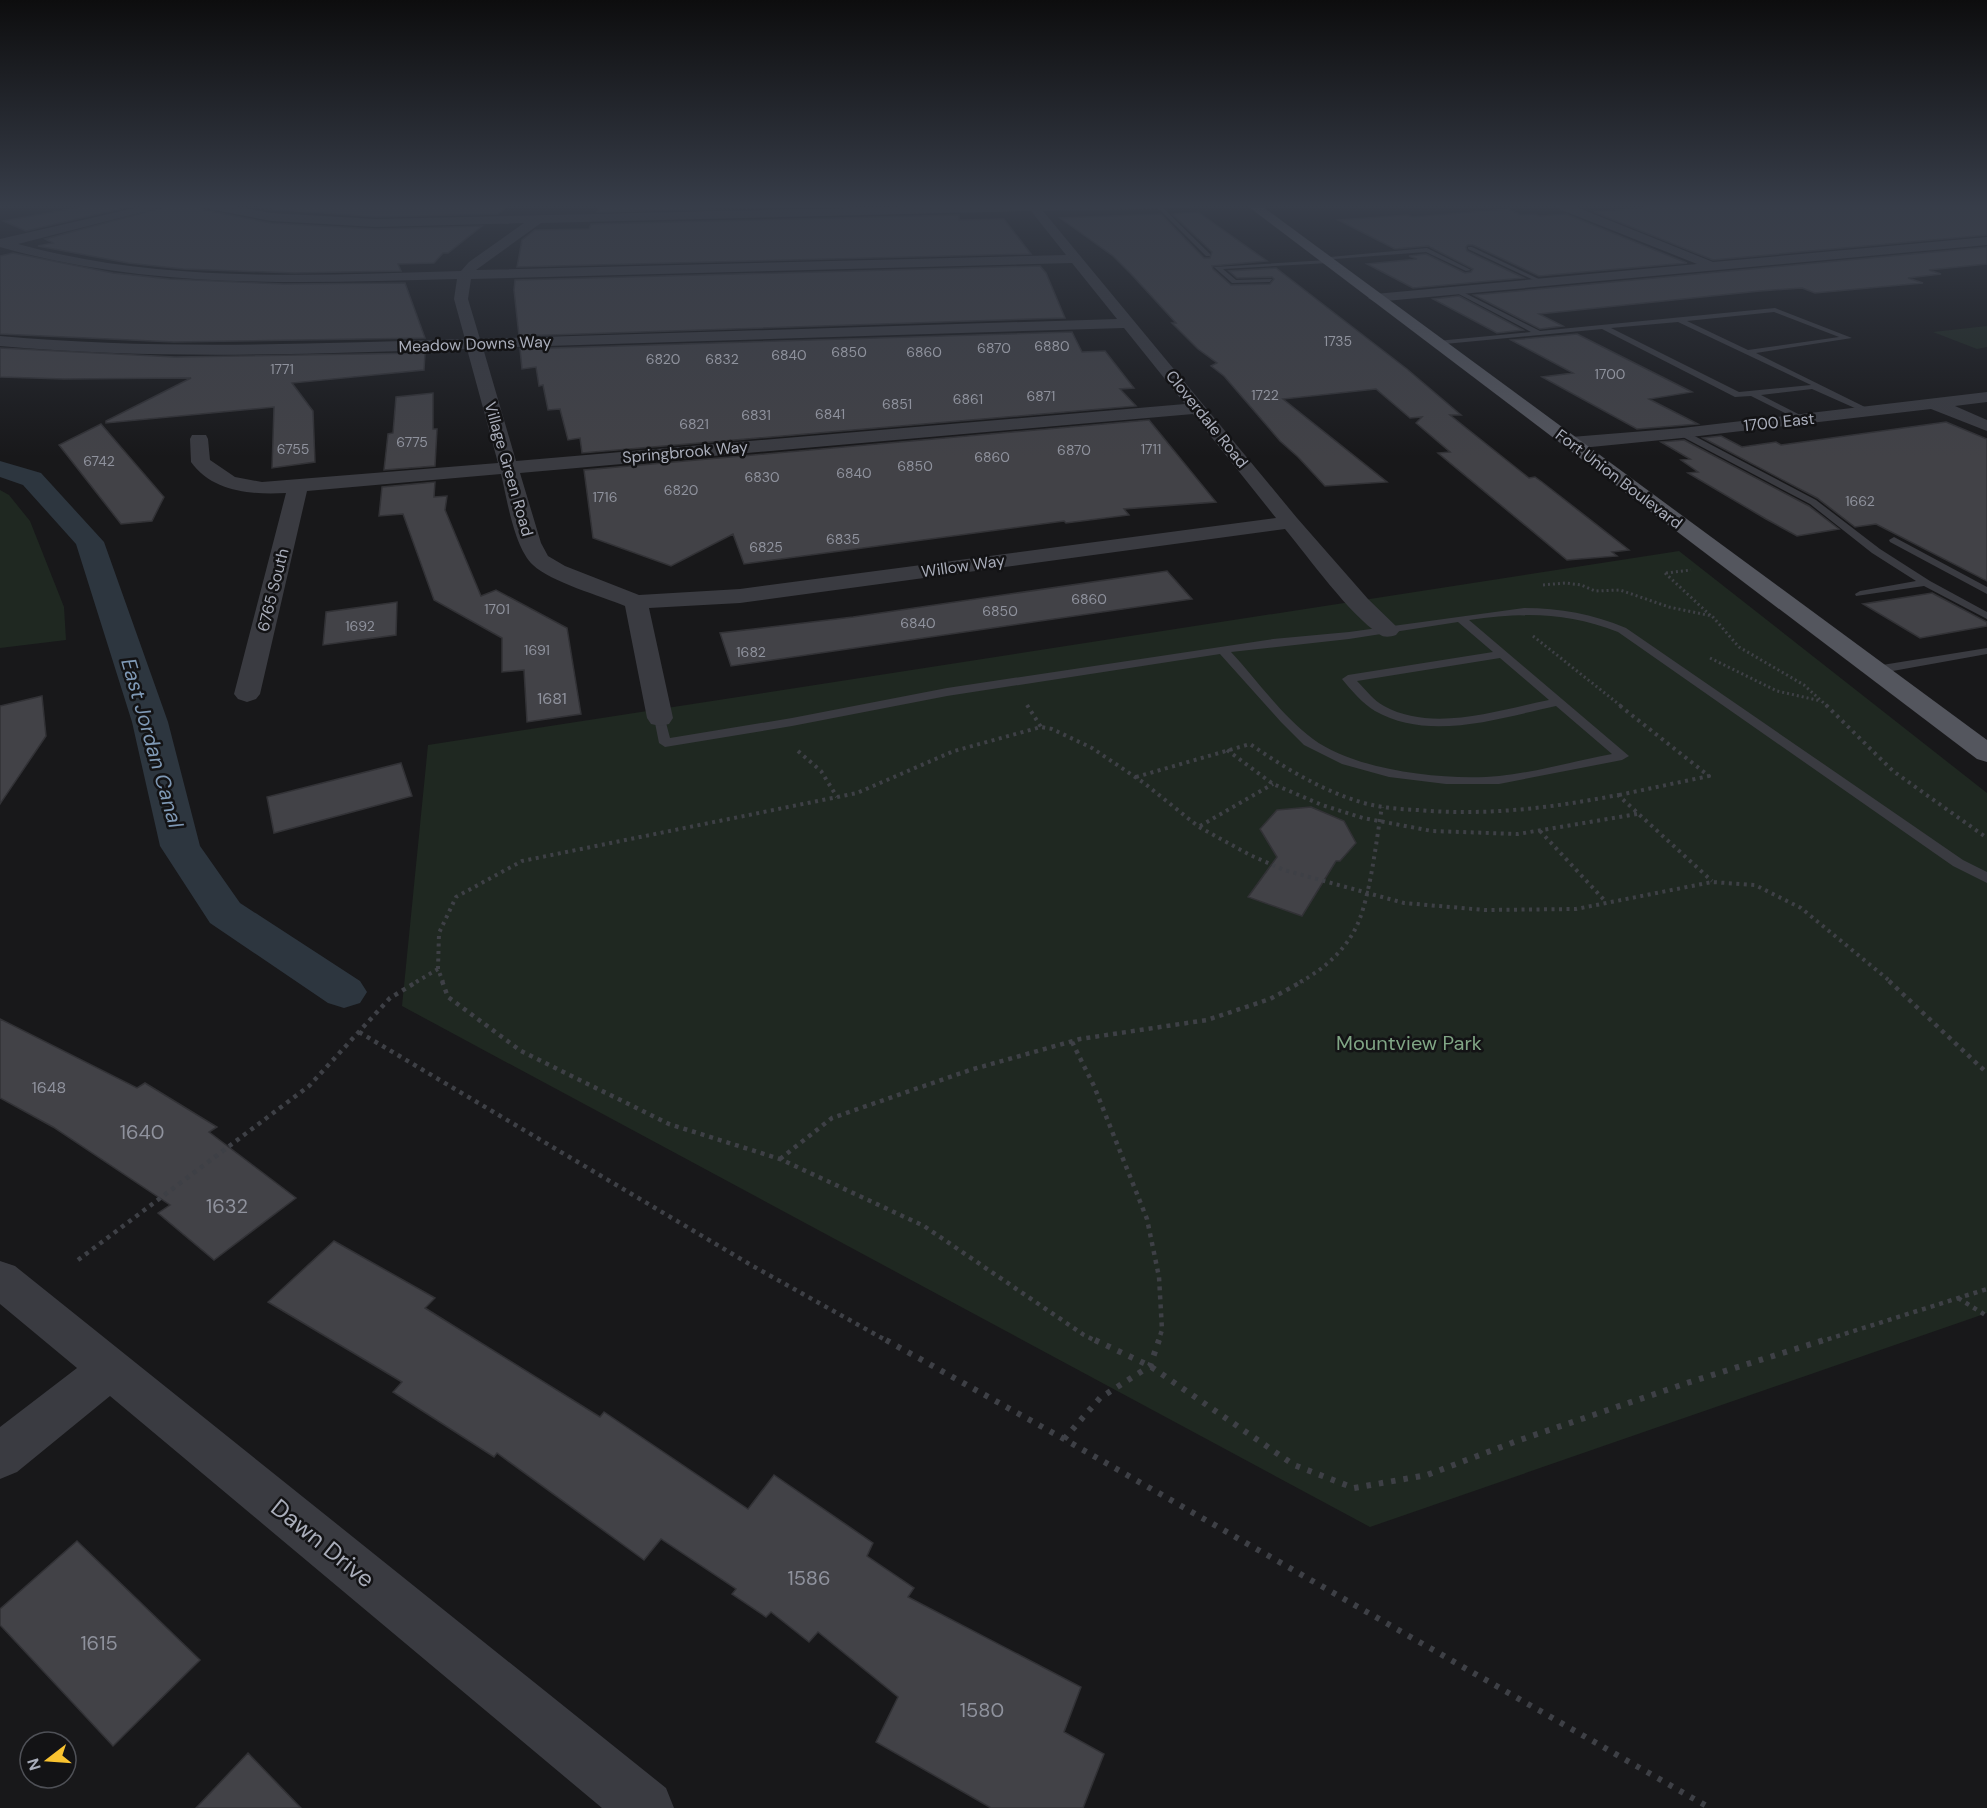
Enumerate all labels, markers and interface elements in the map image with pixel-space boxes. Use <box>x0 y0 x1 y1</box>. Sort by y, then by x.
street label: Meadow Downs Way <box>398 331 552 357</box>
house number: 1735 <box>1324 332 1352 350</box>
house number: 6880 <box>1034 337 1070 355</box>
house number: 6870 <box>977 339 1011 357</box>
house number: 6850 <box>831 343 867 361</box>
house number: 6860 <box>906 343 942 361</box>
house number: 6840 <box>771 346 807 364</box>
house number: 6820 <box>646 350 680 368</box>
house number: 6832 <box>705 350 739 368</box>
house number: 1771 <box>270 360 294 378</box>
house number: 1700 <box>1595 365 1625 383</box>
street label: Cloverdale Road <box>1161 366 1253 472</box>
house number: 1722 <box>1251 386 1279 404</box>
house number: 6871 <box>1027 387 1055 405</box>
house number: 6861 <box>953 390 983 408</box>
house number: 6851 <box>882 395 912 413</box>
street label: Village Green Road <box>480 399 538 539</box>
house number: 6841 <box>815 405 845 423</box>
house number: 6831 <box>741 406 771 424</box>
street label: 1700 East <box>1743 408 1815 436</box>
house number: 6821 <box>679 415 709 433</box>
street label: Fort Union Boulevard <box>1551 424 1687 534</box>
house number: 6775 <box>396 433 428 451</box>
street label: Springbrook Way <box>621 436 749 468</box>
house number: 6755 <box>277 440 309 458</box>
house number: 1711 <box>1141 440 1161 458</box>
house number: 6870 <box>1057 441 1091 459</box>
house number: 6860 <box>974 448 1010 466</box>
house number: 6742 <box>83 452 115 470</box>
house number: 6850 <box>897 457 933 475</box>
house number: 6840 <box>836 464 872 482</box>
house number: 6830 <box>744 468 780 486</box>
house number: 6820 <box>664 481 698 499</box>
house number: 1716 <box>592 488 618 506</box>
house number: 1662 <box>1845 492 1875 510</box>
house number: 6835 <box>826 530 860 548</box>
house number: 6825 <box>749 538 783 556</box>
street label: 6765 South <box>253 546 293 634</box>
street label: Willow Way <box>920 550 1006 582</box>
house number: 6860 <box>1071 590 1107 608</box>
house number: 1701 <box>484 600 510 618</box>
house number: 6850 <box>982 602 1018 620</box>
house number: 6840 <box>900 614 936 632</box>
house number: 1692 <box>345 617 375 635</box>
house number: 1691 <box>524 641 550 659</box>
house number: 1682 <box>736 643 766 661</box>
water label: East Jordan Canal <box>114 655 190 831</box>
house number: 1681 <box>537 688 567 709</box>
park label: Mountview Park <box>1336 1030 1482 1056</box>
house number: 1648 <box>32 1077 66 1098</box>
house number: 1640 <box>120 1119 164 1145</box>
house number: 1632 <box>206 1193 248 1219</box>
street label: Dawn Drive <box>265 1492 381 1594</box>
house number: 1586 <box>787 1565 831 1591</box>
house number: 1615 <box>80 1630 118 1656</box>
house number: 1580 <box>960 1697 1004 1723</box>
north arrow <box>18 1730 78 1790</box>
text: N <box>22 1756 46 1773</box>

